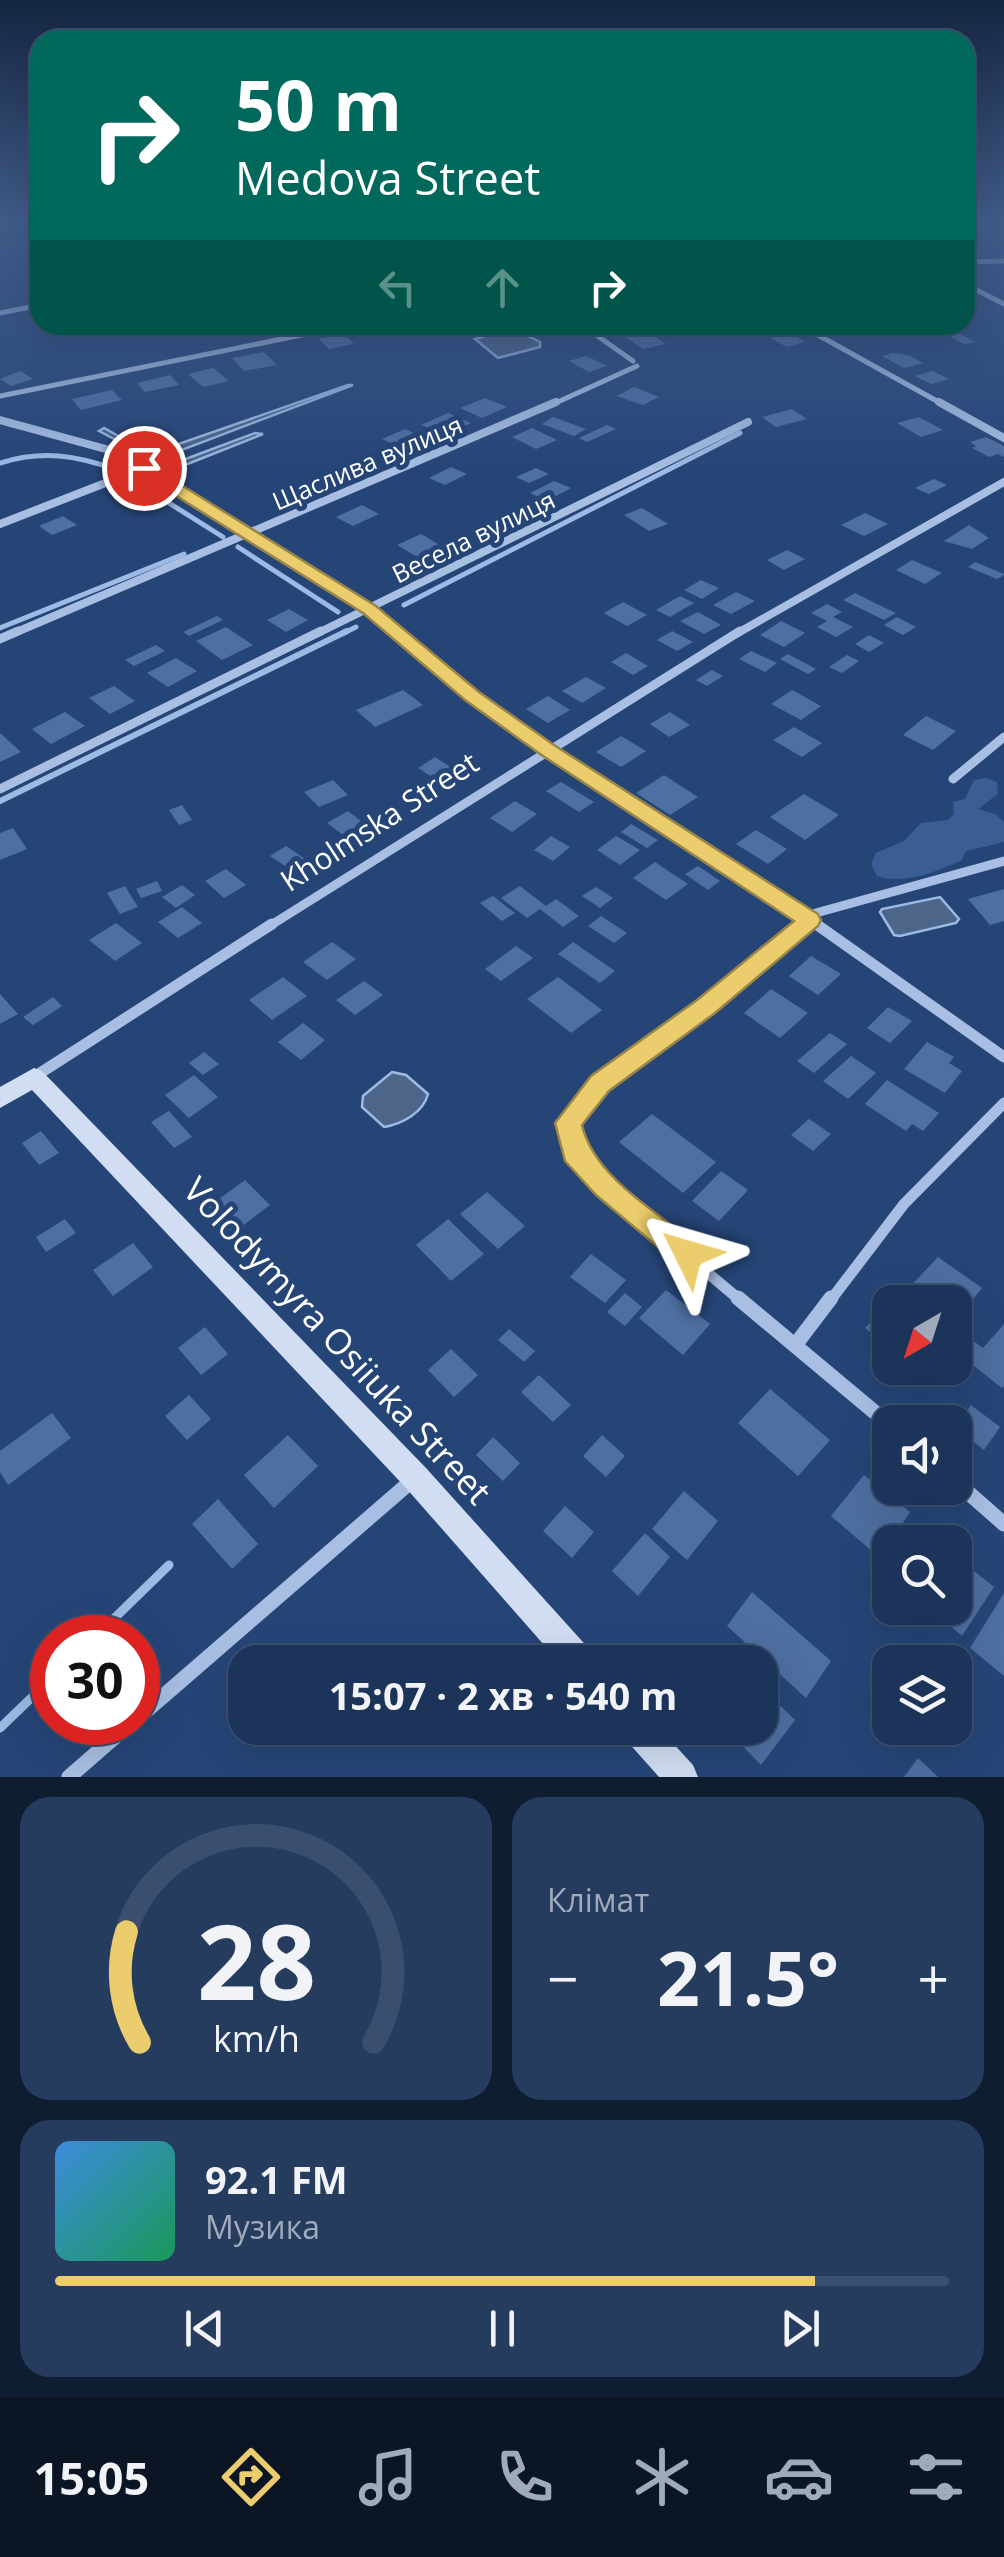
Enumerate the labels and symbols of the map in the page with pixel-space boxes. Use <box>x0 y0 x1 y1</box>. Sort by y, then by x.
street label: Щаслива вулиця <box>267 407 467 517</box>
pin <box>102 426 187 511</box>
street label: Весела вулиця <box>386 482 560 590</box>
street label: Kholmska Street <box>272 742 486 900</box>
street label: Volodymyra Osiiuka Street <box>174 1166 502 1514</box>
position arrow <box>636 1202 740 1306</box>
north arrow <box>872 1285 972 1385</box>
speed limit sign: 30 <box>30 1615 160 1745</box>

